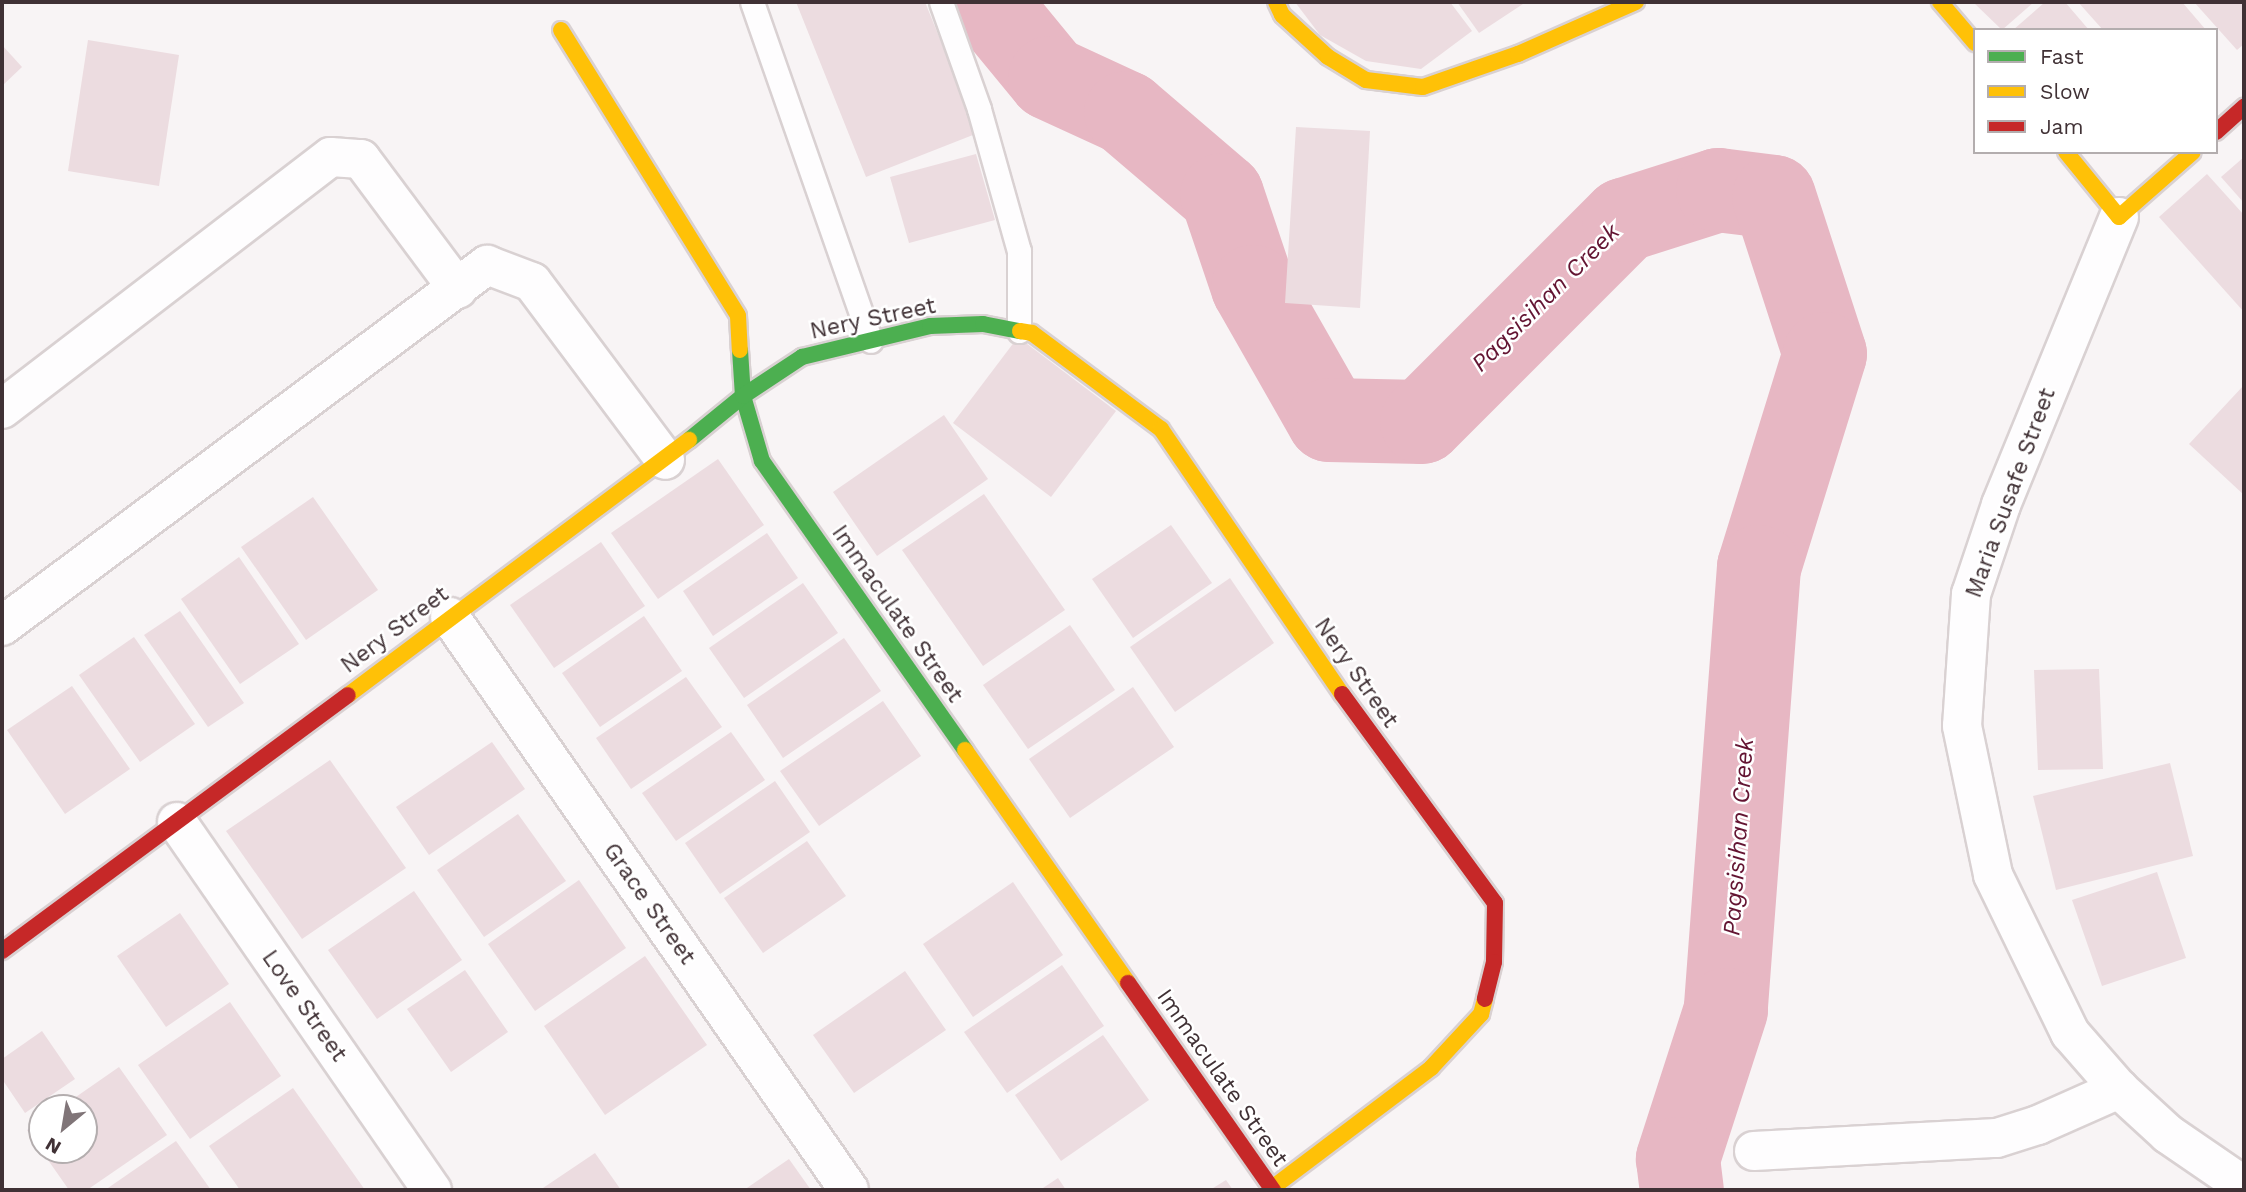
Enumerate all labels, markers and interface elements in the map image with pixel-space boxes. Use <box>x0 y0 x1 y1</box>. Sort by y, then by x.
legend <box>1973 28 2218 154</box>
text: Fast <box>2040 44 2084 69</box>
text: Slow <box>2040 79 2090 104</box>
text: Jam <box>2040 114 2083 139</box>
water label: Pagsisihan Creek <box>1466 218 1626 378</box>
street label: Nery Street <box>807 292 939 346</box>
street label: Maria Susafe Street <box>1960 384 2062 602</box>
street label: Immaculate Street <box>825 520 969 708</box>
street label: Nery Street <box>335 580 455 680</box>
street label: Nery Street <box>1308 613 1404 733</box>
water label: Pagsisihan Creek <box>1718 737 1760 937</box>
street label: Grace Street <box>597 838 701 970</box>
street label: Love Street <box>256 945 352 1067</box>
street label: Immaculate Street <box>1150 984 1294 1172</box>
north arrow <box>28 1094 98 1164</box>
text: N <box>41 1132 65 1159</box>

